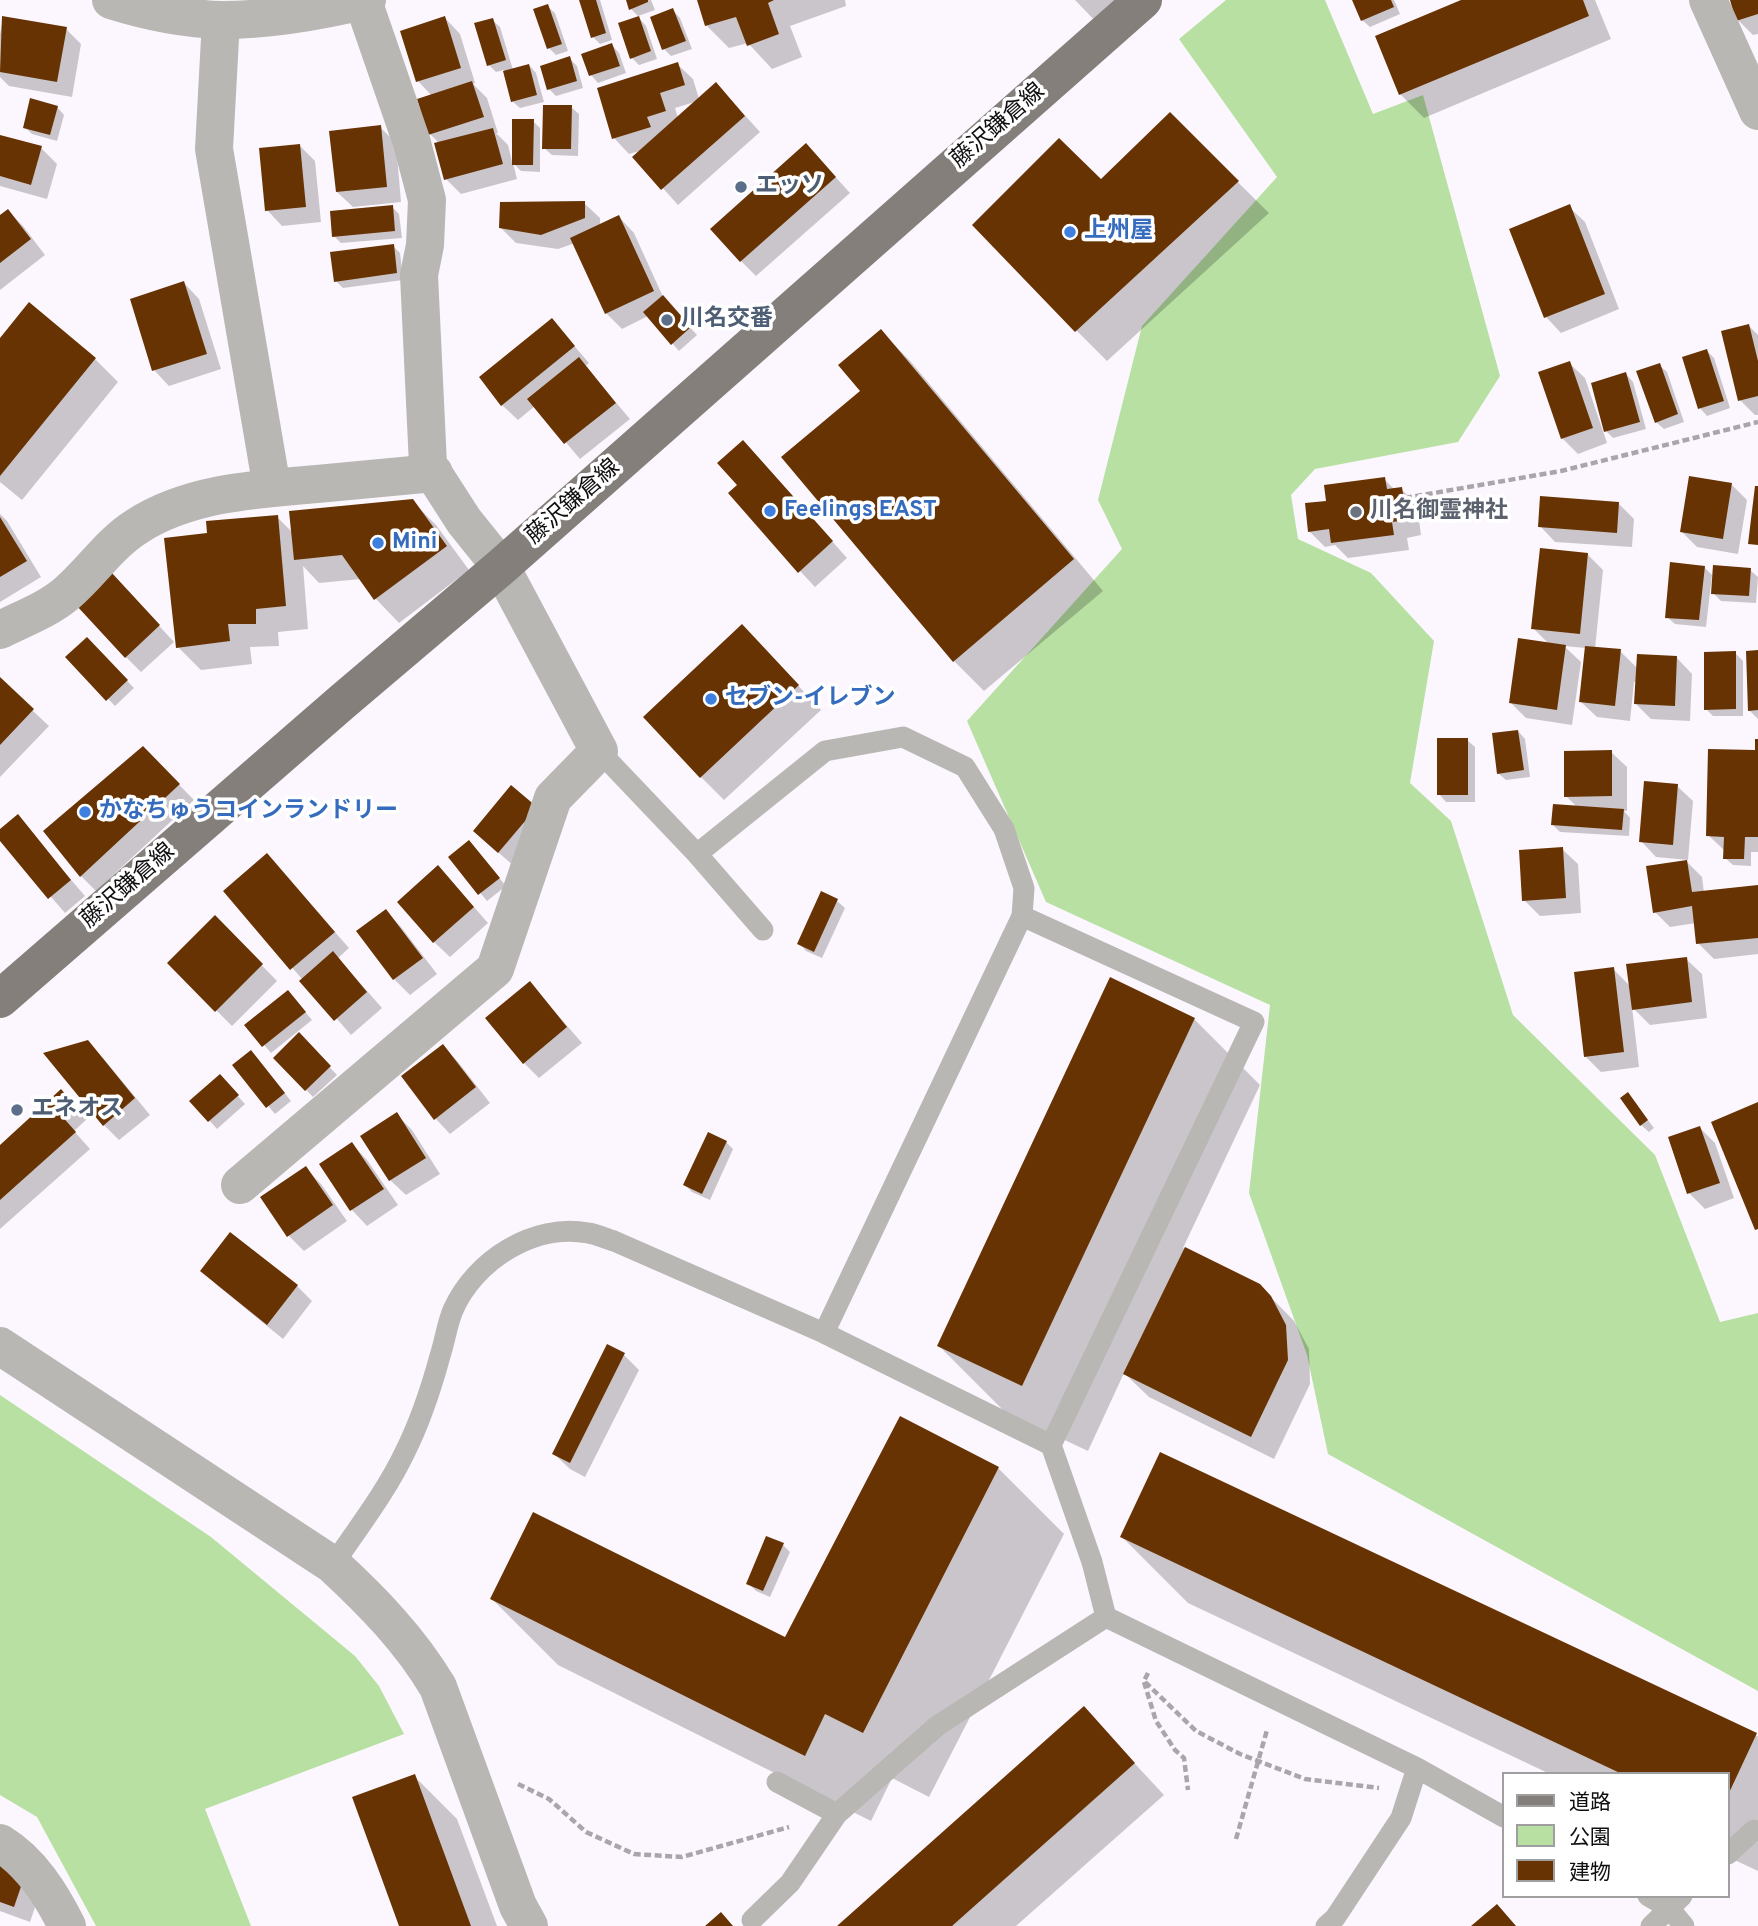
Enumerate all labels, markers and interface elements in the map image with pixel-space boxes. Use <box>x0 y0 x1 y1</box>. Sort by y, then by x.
street label: 藤沢鎌倉線 <box>947 79 1051 175</box>
place label: エッソ <box>755 173 824 201</box>
marker: エッソ <box>733 179 749 195</box>
place label: 上州屋 <box>1084 218 1153 246</box>
marker: 上州屋 <box>1062 224 1078 240</box>
place label: 川名交番 <box>681 306 773 334</box>
marker: 川名交番 <box>659 312 675 328</box>
street label: 藤沢鎌倉線 <box>522 455 626 551</box>
place label: Feelings EAST <box>784 497 937 525</box>
place label: 川名御霊神社 <box>1370 498 1508 526</box>
marker: Feelings EAST <box>762 503 778 519</box>
marker: 川名御霊神社 <box>1348 504 1364 520</box>
place label: Mini <box>392 529 437 557</box>
marker: Mini <box>370 535 386 551</box>
place label: セブン-イレブン <box>725 685 896 713</box>
marker: セブン-イレブン <box>703 691 719 707</box>
place label: かなちゅうコインランドリー <box>99 798 398 826</box>
marker: かなちゅうコインランドリー <box>77 804 93 820</box>
street label: 藤沢鎌倉線 <box>77 839 181 935</box>
place label: エネオス <box>31 1096 123 1124</box>
marker: エネオス <box>9 1102 25 1118</box>
legend <box>1502 1772 1730 1898</box>
text: 道路 <box>1569 1790 1611 1817</box>
text: 公園 <box>1569 1825 1611 1852</box>
text: 建物 <box>1569 1860 1611 1887</box>

